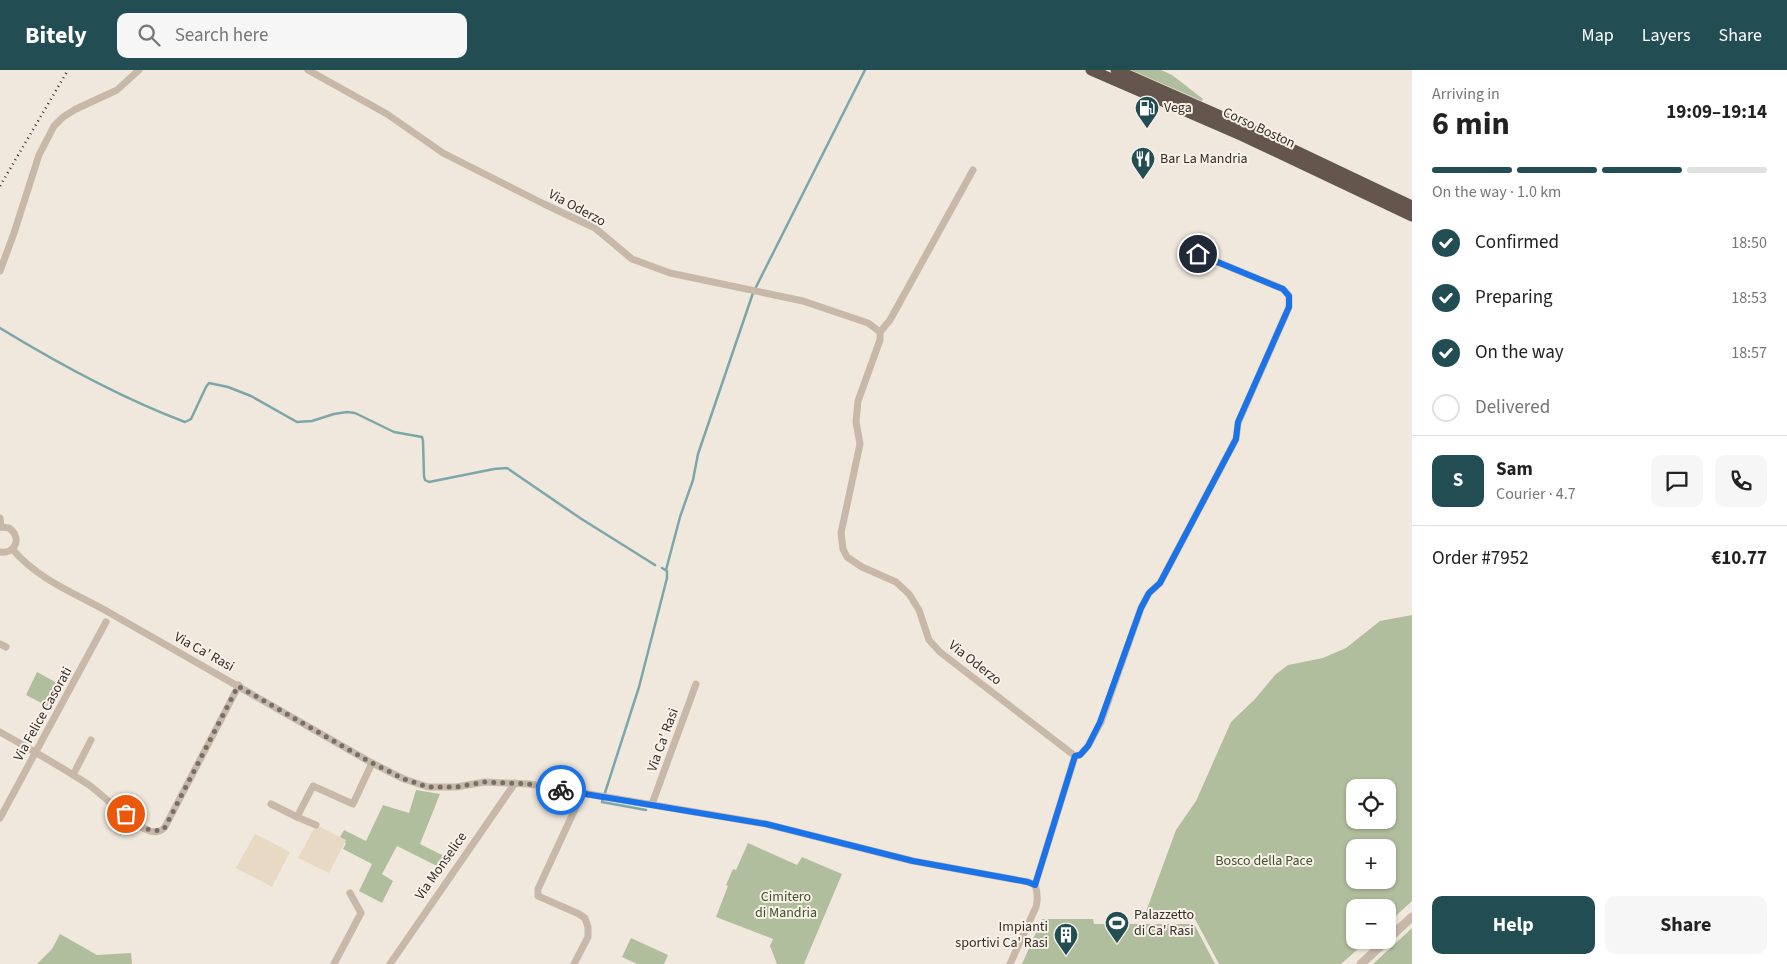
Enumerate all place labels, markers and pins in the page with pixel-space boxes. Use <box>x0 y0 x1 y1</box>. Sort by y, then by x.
fuel station icon: Vega <box>1134 95 1160 129</box>
place label: Vega <box>1164 98 1192 118</box>
restaurant icon: Bar La Mandria <box>1130 146 1156 180</box>
place label: Bar La Mandria <box>1160 149 1248 169</box>
pin <box>1177 233 1219 275</box>
pin <box>105 793 147 835</box>
place label: Palazzetto di Ca' Rasi <box>1134 905 1194 941</box>
sports icon: Palazzetto di Ca' Rasi <box>1104 910 1130 944</box>
place label: Impianti sportivi Ca' Rasi <box>955 917 1048 953</box>
building icon: Impianti sportivi Ca' Rasi <box>1053 922 1079 956</box>

